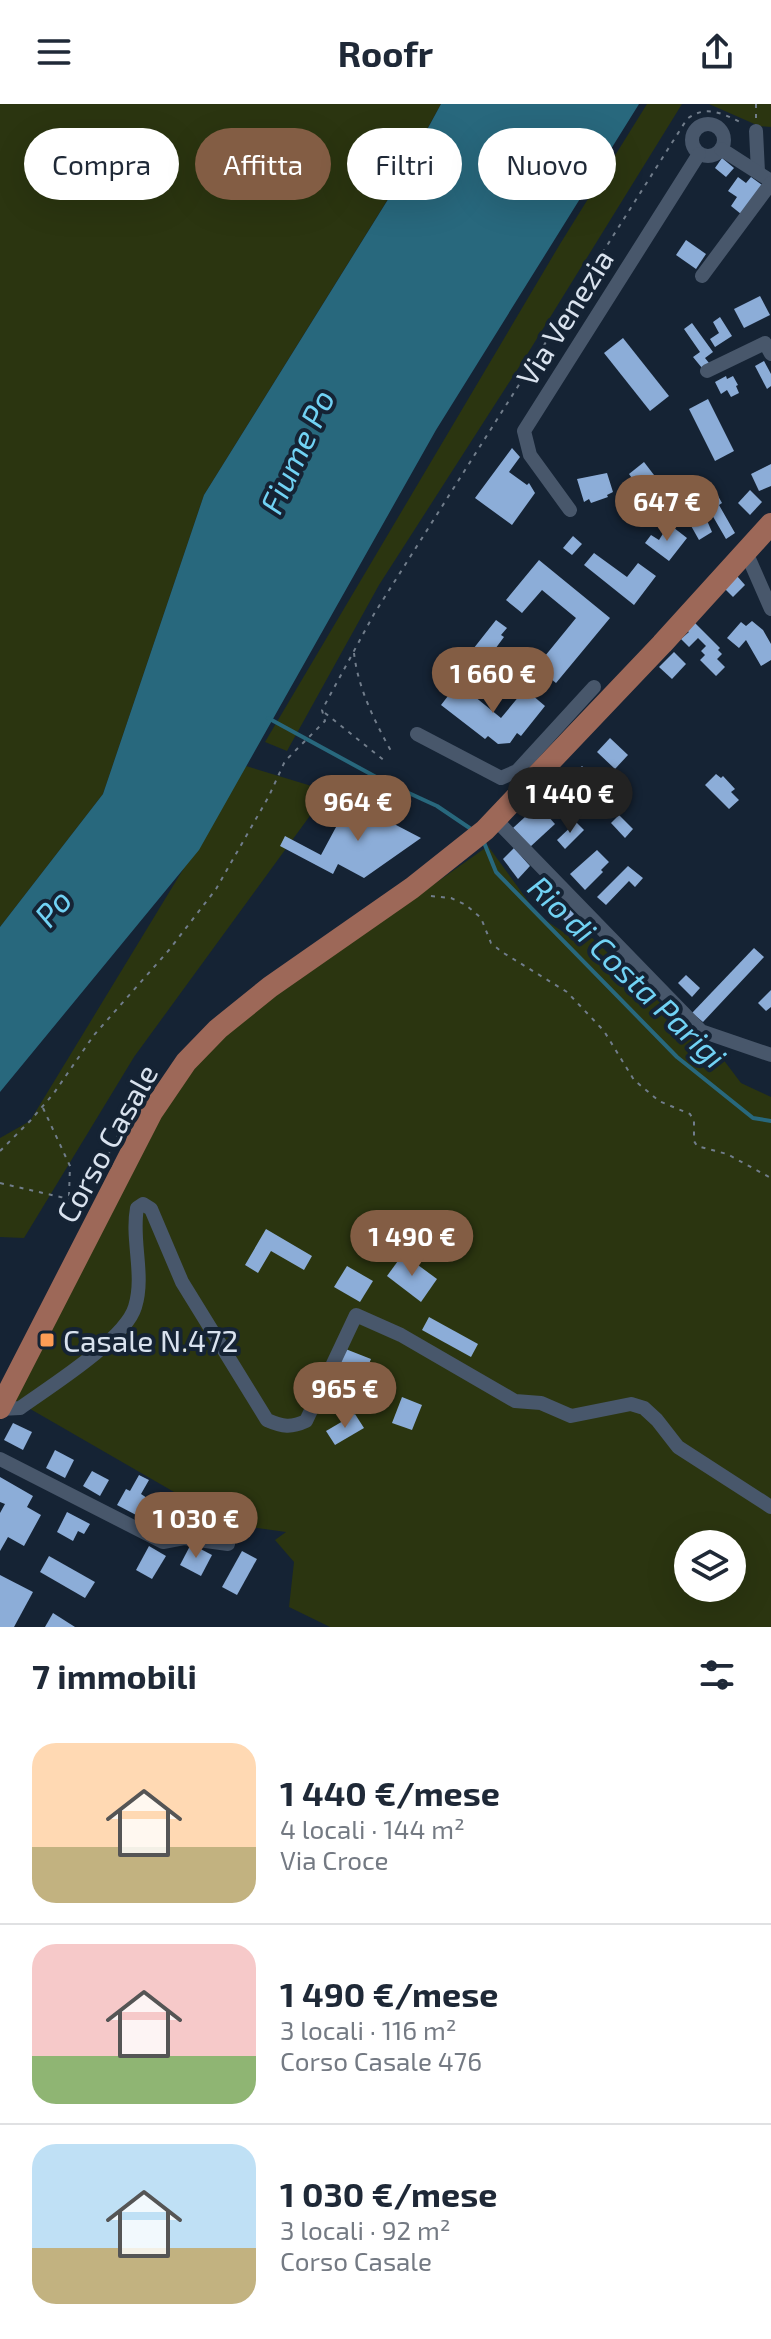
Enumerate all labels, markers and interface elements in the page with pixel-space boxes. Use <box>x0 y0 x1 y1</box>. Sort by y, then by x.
icon: menu <box>32 30 76 74</box>
icon: share <box>695 30 739 74</box>
text: Roofr <box>338 31 433 74</box>
chip: Compra <box>24 128 179 200</box>
chip: Affitta <box>195 128 331 200</box>
chip: Filtri <box>347 128 462 200</box>
chip: Nuovo <box>478 128 616 200</box>
street label: Via Venezia <box>508 242 620 392</box>
water label: Fiume Po <box>251 383 341 519</box>
pin: 647 € <box>611 475 723 543</box>
text: 647 € <box>633 485 701 516</box>
pin: 1 660 € <box>419 647 567 715</box>
text: 1 660 € <box>450 657 536 688</box>
pin: 1 440 € <box>496 767 644 835</box>
pin: 964 € <box>302 775 414 843</box>
text: 1 440 € <box>526 777 614 808</box>
text: 964 € <box>323 785 393 816</box>
water label: Rio di Costa Parigi <box>521 867 735 1076</box>
water label: Po <box>26 881 78 933</box>
street label: Corso Casale <box>48 1058 164 1228</box>
pin: 1 490 € <box>338 1210 486 1278</box>
text: 1 490 € <box>368 1220 456 1251</box>
place label: Casale N.472 <box>63 1322 238 1358</box>
marker: Casale N.472 <box>38 1331 56 1349</box>
pin: 965 € <box>289 1362 401 1430</box>
text: 965 € <box>311 1372 379 1403</box>
pin: 1 030 € <box>122 1492 270 1560</box>
text: 1 030 € <box>153 1502 239 1533</box>
map controls <box>674 1530 746 1602</box>
button: layers <box>674 1530 746 1602</box>
icon: filters <box>695 1653 739 1697</box>
text: 7 immobili <box>32 1655 197 1696</box>
text: 1 440 €/mese <box>280 1772 500 1813</box>
icon: home <box>96 1775 192 1871</box>
text: 4 locali · 144 m² <box>280 1813 465 1844</box>
text: Via Croce <box>280 1844 389 1875</box>
text: 1 490 €/mese <box>280 1973 498 2014</box>
icon: home <box>96 1976 192 2072</box>
text: 3 locali · 116 m² <box>280 2014 457 2045</box>
text: Corso Casale 476 <box>280 2045 482 2076</box>
text: 1 030 €/mese <box>280 2173 497 2214</box>
icon: home <box>96 2176 192 2272</box>
text: 3 locali · 92 m² <box>280 2214 450 2245</box>
text: Corso Casale <box>280 2245 432 2276</box>

